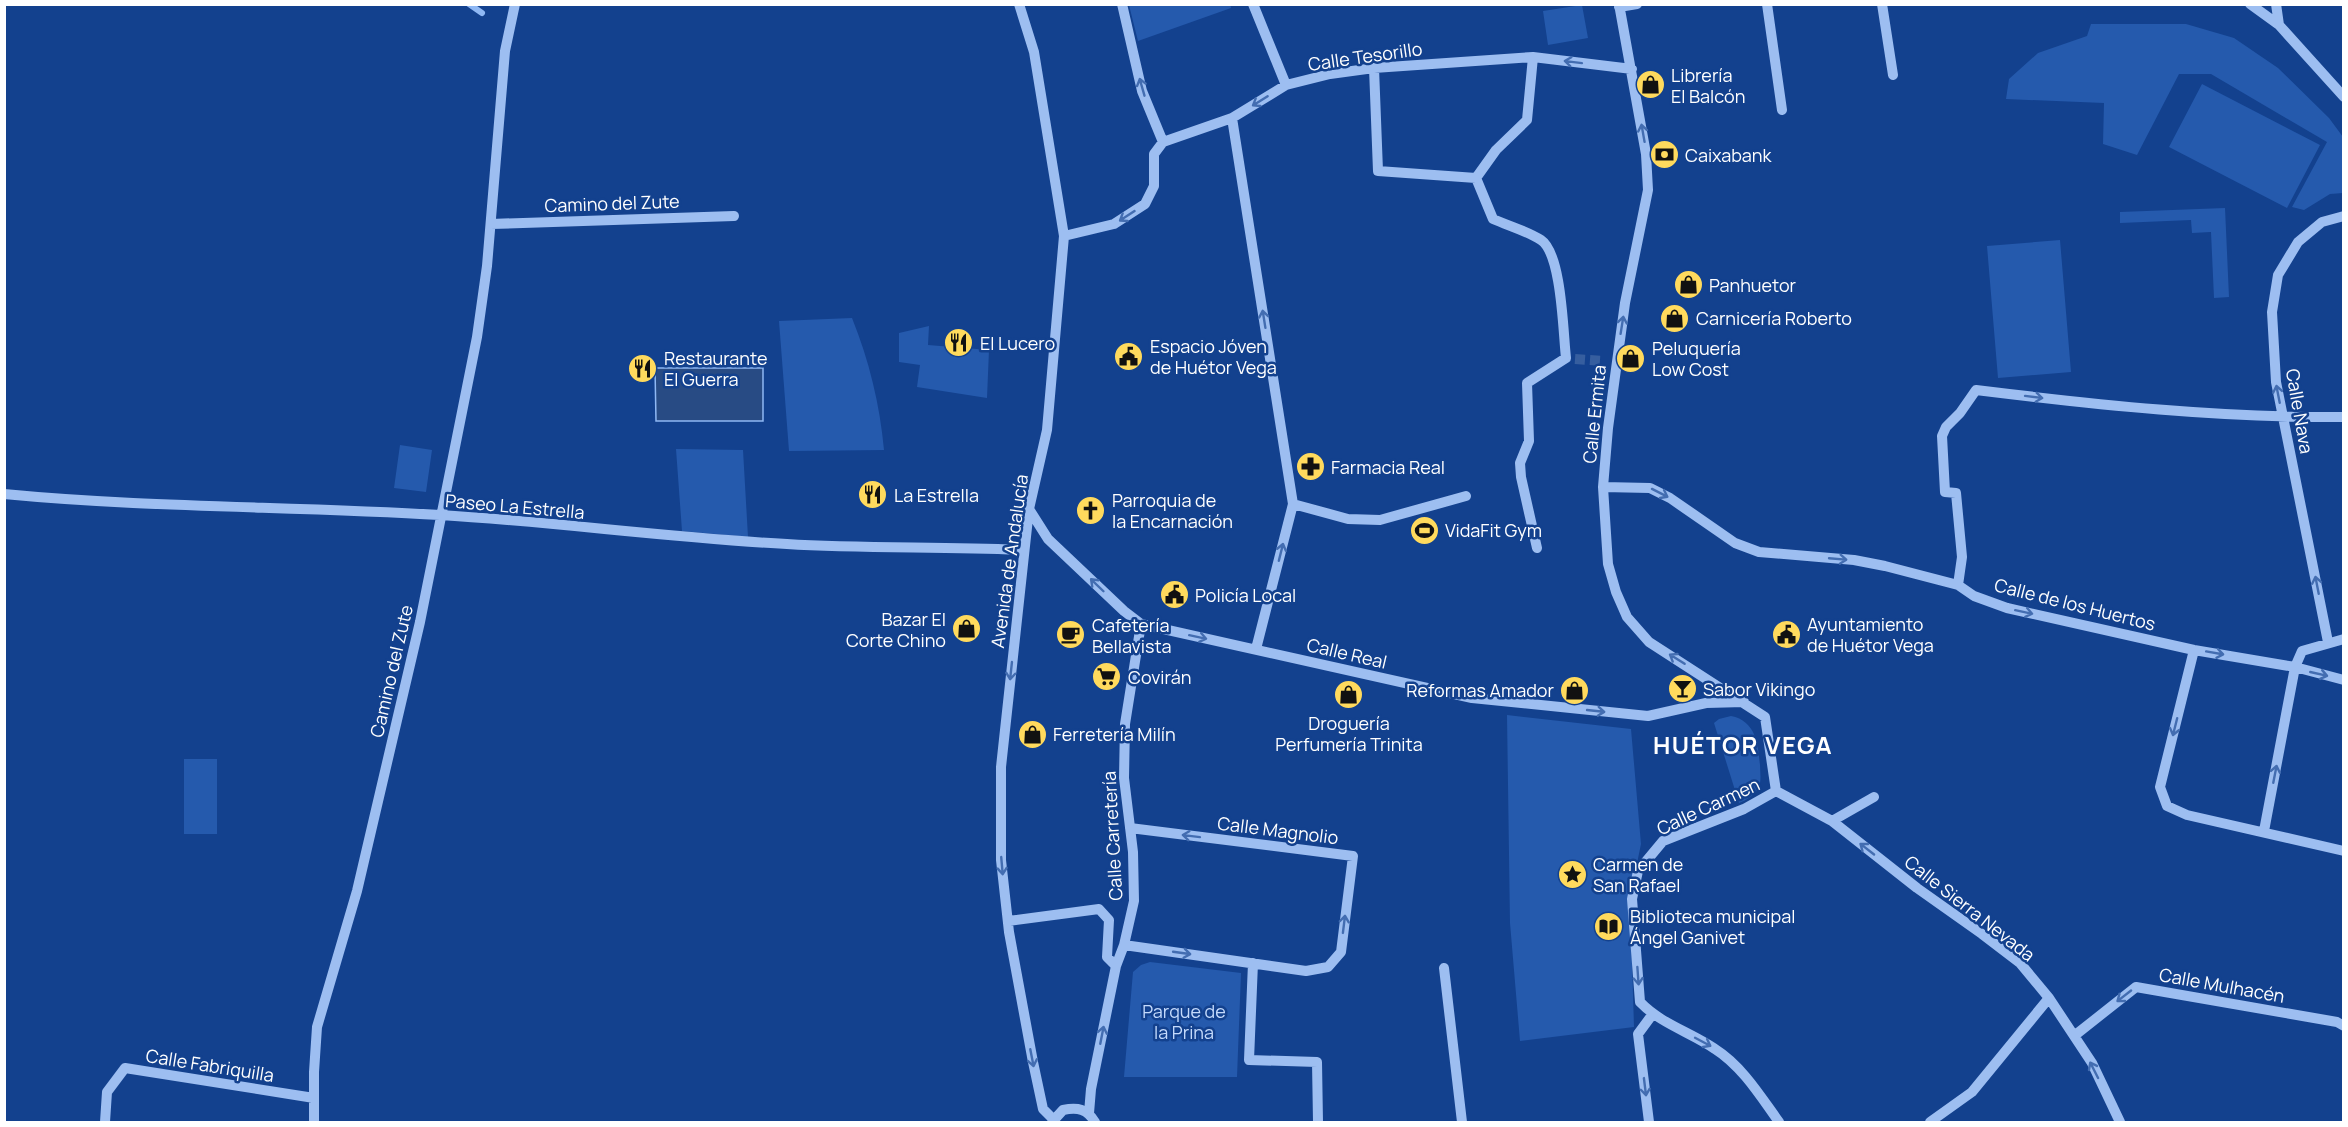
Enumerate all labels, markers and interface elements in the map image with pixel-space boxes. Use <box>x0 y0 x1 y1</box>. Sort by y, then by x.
street label: Calle Tesorillo <box>1306 36 1424 76</box>
one-way arrow <box>1564 56 1584 67</box>
place label: Librería El Balcón <box>1671 63 1745 108</box>
shop icon: Librería El Balcón <box>1634 69 1666 101</box>
one-way arrow <box>1136 78 1147 97</box>
one-way arrow <box>1251 95 1268 108</box>
one-way arrow <box>1637 124 1648 143</box>
bank icon: Caixabank <box>1648 139 1680 171</box>
place label: Caixabank <box>1685 143 1773 167</box>
street label: Camino del Zute <box>544 189 680 217</box>
one-way arrow <box>1118 210 1135 223</box>
shop icon: Panhuetor <box>1672 269 1704 301</box>
place label: Panhuetor <box>1709 273 1797 297</box>
shop icon: Carnicería Roberto <box>1659 302 1691 334</box>
place label: Carnicería Roberto <box>1696 306 1852 330</box>
one-way arrow <box>1258 309 1269 329</box>
one-way arrow <box>1616 316 1627 335</box>
restaurant icon: El Lucero <box>943 327 975 359</box>
place label: El Lucero <box>980 331 1055 355</box>
place label: Espacio Jóven de Huétor Vega <box>1150 334 1277 379</box>
place label: Peluquería Low Cost <box>1652 336 1741 381</box>
public building icon: Espacio Jóven de Huétor Vega <box>1113 340 1145 372</box>
shop icon: Peluquería Low Cost <box>1615 342 1647 374</box>
place label: Restaurante El Guerra <box>664 346 767 391</box>
restaurant icon: Restaurante El Guerra <box>627 352 659 384</box>
street label: Calle Ermita <box>1577 364 1611 464</box>
street label: Calle Nava <box>2281 367 2319 455</box>
one-way arrow <box>2272 384 2283 404</box>
one-way arrow <box>2024 392 2043 403</box>
pharmacy icon: Farmacia Real <box>1294 451 1326 483</box>
place label: Farmacia Real <box>1331 455 1445 479</box>
street label: Avenida de Andalucía <box>985 473 1033 649</box>
restaurant icon: La Estrella <box>857 479 889 511</box>
place label: La Estrella <box>894 483 979 507</box>
street label: Paseo La Estrella <box>444 488 586 524</box>
place label: Parroquia de la Encarnación <box>1112 488 1233 533</box>
one-way arrow <box>1651 488 1669 499</box>
church icon: Parroquia de la Encarnación <box>1075 494 1107 526</box>
sports icon: VidaFit Gym <box>1408 514 1440 546</box>
place label: VidaFit Gym <box>1445 518 1542 542</box>
one-way arrow <box>1275 543 1287 562</box>
one-way arrow <box>1828 554 1848 565</box>
street label: Calle de los Huertos <box>1992 572 2158 636</box>
one-way arrow <box>2310 576 2322 595</box>
one-way arrow <box>1090 578 1105 592</box>
public building icon: Policía Local <box>1158 579 1190 611</box>
place label: Policía Local <box>1195 583 1296 607</box>
street label: Camino del Zute <box>364 602 418 740</box>
place label: Bazar El Corte Chino <box>846 607 946 652</box>
one-way arrow <box>2014 607 2033 618</box>
place label: Ayuntamiento de Huétor Vega <box>1807 612 1934 657</box>
shop icon: Bazar El Corte Chino <box>951 613 983 645</box>
place label: Cafetería Bellavista <box>1092 613 1172 658</box>
public building icon: Ayuntamiento de Huétor Vega <box>1770 618 1802 650</box>
cafe icon: Cafetería Bellavista <box>1055 619 1087 651</box>
one-way arrow <box>1188 631 1207 643</box>
street label: Calle Real <box>1305 632 1389 674</box>
one-way arrow <box>2204 648 2224 659</box>
one-way arrow <box>1669 653 1686 665</box>
one-way arrow <box>1005 661 1016 681</box>
supermarket icon: Covirán <box>1091 661 1123 693</box>
place label: Covirán <box>1128 665 1191 689</box>
one-way arrow <box>2309 669 2328 681</box>
bar icon: Sabor Vikingo <box>1666 673 1698 705</box>
shop icon: Reformas Amador <box>1559 674 1591 706</box>
place label: Sabor Vikingo <box>1703 677 1815 701</box>
shop icon: Droguería Perfumería Trinita <box>1333 678 1365 710</box>
place label: Reformas Amador <box>1406 678 1555 702</box>
one-way arrow <box>1585 706 1605 717</box>
place label: Droguería Perfumería Trinita <box>1275 711 1423 756</box>
one-way arrow <box>2169 717 2181 736</box>
shop icon: Ferretería Milín <box>1016 718 1048 750</box>
place label: Ferretería Milín <box>1053 722 1176 746</box>
district label: HUÉTOR VEGA <box>1653 728 1833 761</box>
one-way arrow <box>2270 764 2281 784</box>
street label: Calle Carretería <box>1097 771 1127 901</box>
street label: Calle Carmen <box>1653 772 1763 840</box>
street label: Calle Magnolio <box>1216 811 1340 849</box>
one-way arrow <box>1181 830 1201 841</box>
one-way arrow <box>1860 843 1876 856</box>
street label: Calle Sierra Nevada <box>1900 850 2040 966</box>
place label: Carmen de San Rafael <box>1593 852 1683 897</box>
one-way arrow <box>997 855 1008 875</box>
place icon: Carmen de San Rafael <box>1556 858 1588 890</box>
place label: Biblioteca municipal Ángel Ganivet <box>1630 904 1795 949</box>
library icon: Biblioteca municipal Ángel Ganivet <box>1593 910 1625 942</box>
one-way arrow <box>1339 915 1350 935</box>
one-way arrow <box>1172 948 1191 959</box>
street label: Calle Mulhacén <box>2157 962 2287 1008</box>
one-way arrow <box>1633 965 1644 985</box>
one-way arrow <box>2117 989 2133 1002</box>
park label: Parque de la Prina <box>1142 999 1226 1044</box>
one-way arrow <box>1097 1026 1108 1045</box>
one-way arrow <box>1694 1036 1711 1048</box>
street label: Calle Fabriquilla <box>144 1043 276 1087</box>
one-way arrow <box>1027 1048 1038 1068</box>
one-way arrow <box>2088 1061 2100 1079</box>
one-way arrow <box>1639 1077 1650 1097</box>

